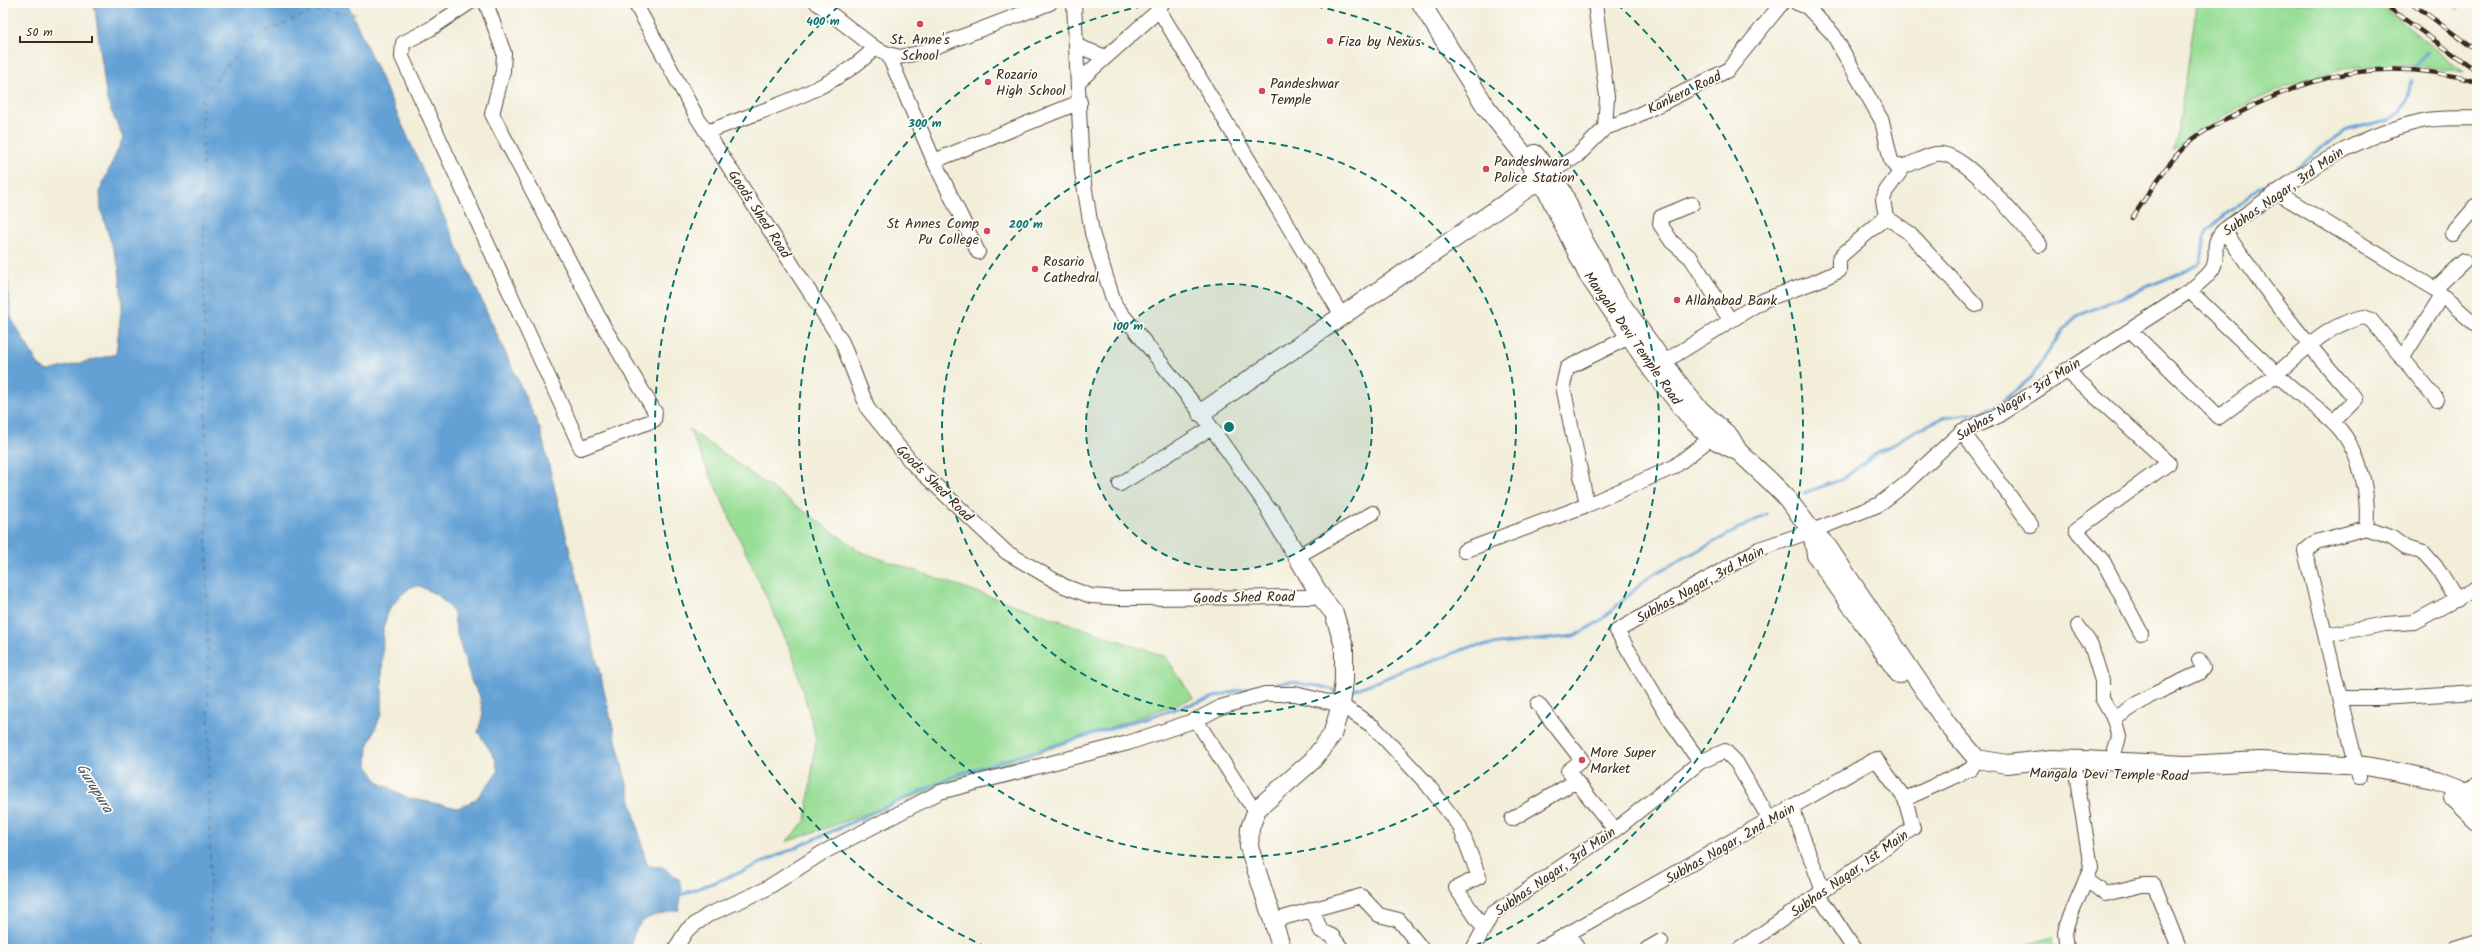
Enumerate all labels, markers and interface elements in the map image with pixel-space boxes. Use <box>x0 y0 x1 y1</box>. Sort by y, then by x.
text: 400 m <box>806 12 840 31</box>
scale bar <box>20 18 92 44</box>
marker: St. Anne's School <box>915 19 925 29</box>
text: 50 m <box>26 23 53 42</box>
place label: St. Anne's School <box>890 29 950 67</box>
place label: Fiza by Nexus <box>1338 31 1421 53</box>
marker: Fiza by Nexus <box>1325 36 1335 46</box>
place label: Rozario High School <box>996 64 1066 102</box>
street label: Kankera Road <box>1644 65 1726 120</box>
place label: Pandeshwar Temple <box>1270 73 1340 111</box>
marker: Rozario High School <box>983 77 993 87</box>
marker: Pandeshwar Temple <box>1257 86 1267 96</box>
text: 300 m <box>907 114 942 133</box>
street label: Subhas Nagar, 3rd Main <box>2218 142 2349 242</box>
place label: Pandeshwara Police Station <box>1494 151 1575 189</box>
marker: Pandeshwara Police Station <box>1481 164 1491 174</box>
street label: Goods Shed Road <box>722 166 797 264</box>
place label: St Annes Comp Pu College <box>887 213 980 251</box>
text: 200 m <box>1009 215 1043 234</box>
marker: St Annes Comp Pu College <box>982 226 992 236</box>
place label: Rosario Cathedral <box>1043 251 1099 289</box>
marker: Rosario Cathedral <box>1030 264 1040 274</box>
street label: Mangala Devi Temple Road <box>1578 267 1687 411</box>
place label: Allahabad Bank <box>1685 290 1777 312</box>
marker: Allahabad Bank <box>1672 295 1682 305</box>
text: 100 m <box>1113 317 1143 336</box>
street label: Subhas Nagar, 3rd Main <box>1952 352 2085 447</box>
centre of rings <box>1222 420 1236 434</box>
street label: Goods Shed Road <box>891 440 979 528</box>
street label: Subhas Nagar, 3rd Main <box>1632 540 1769 629</box>
street label: Goods Shed Road <box>1193 586 1296 610</box>
place label: More Super Market <box>1590 742 1657 780</box>
marker: More Super Market <box>1577 755 1587 765</box>
water label: Gurupura <box>69 759 119 819</box>
street label: Mangala Devi Temple Road <box>2029 763 2190 787</box>
street label: Subhas Nagar, 2nd Main <box>1662 798 1799 890</box>
street label: Subhas Nagar, 3rd Main <box>1490 822 1621 922</box>
street label: Subhas Nagar, 1st Main <box>1786 825 1913 923</box>

